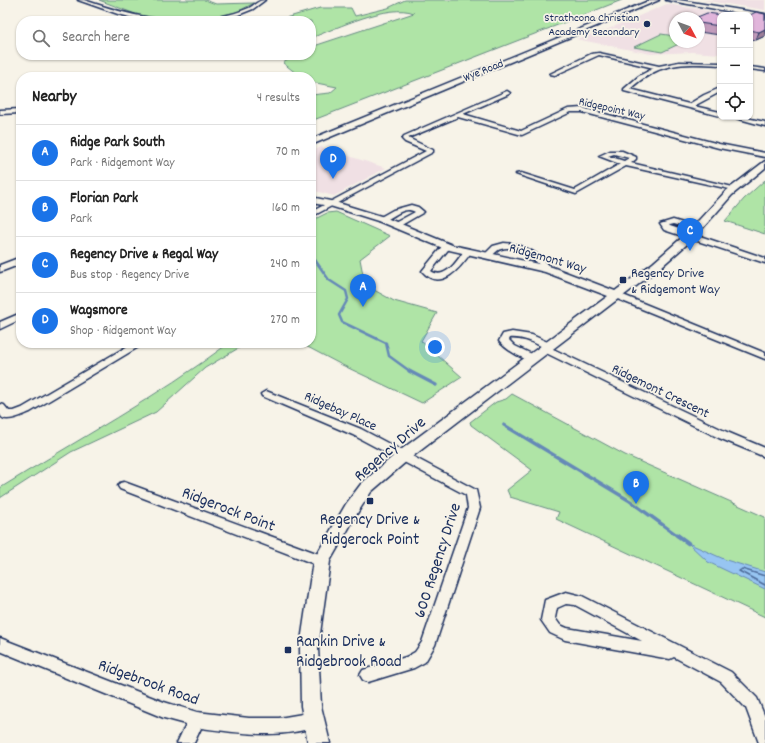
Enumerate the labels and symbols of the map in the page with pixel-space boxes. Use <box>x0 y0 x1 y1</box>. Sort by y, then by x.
place label: Strathcona Christian Academy Secondary <box>544 10 640 41</box>
north arrow <box>669 12 705 48</box>
marker: Strathcona Christian Academy Secondary <box>642 19 652 29</box>
street label: Wye Road <box>461 56 506 87</box>
street label: Ridgepoint Way <box>577 94 648 126</box>
pin: D <box>320 146 346 179</box>
pin: C <box>677 218 703 251</box>
street label: Ridgemont Way <box>507 238 589 280</box>
place label: Regency Drive & Ridgemont Way <box>631 264 720 300</box>
pin: A <box>350 274 376 307</box>
marker: Regency Drive & Ridgemont Way <box>618 275 628 285</box>
your location <box>425 337 445 357</box>
street label: Ridgemont Crescent <box>608 359 712 424</box>
street label: Ridgebay Place <box>301 387 380 437</box>
street label: Regency Drive <box>350 412 432 488</box>
pin: B <box>623 471 649 504</box>
street label: Ridgerock Point <box>178 482 278 540</box>
marker: Regency Drive & Ridgerock Point <box>365 496 375 506</box>
street label: 600 Regency Drive <box>409 500 469 622</box>
place label: Regency Drive & Ridgerock Point <box>320 509 420 553</box>
place label: Rankin Drive & Ridgebrook Road <box>296 631 402 675</box>
marker: Rankin Drive & Ridgebrook Road <box>283 645 293 655</box>
street label: Ridgebrook Road <box>94 654 202 713</box>

